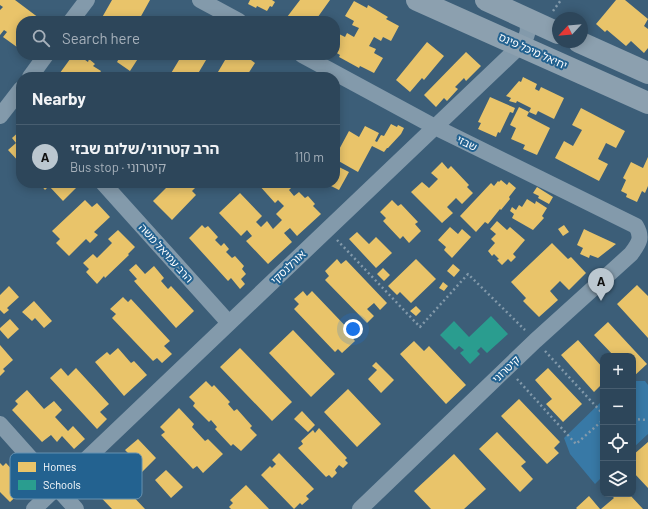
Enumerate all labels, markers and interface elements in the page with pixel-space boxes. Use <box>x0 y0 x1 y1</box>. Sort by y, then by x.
north arrow <box>552 12 588 48</box>
search box <box>16 16 340 60</box>
icon: search <box>30 27 52 49</box>
text: Search here <box>62 29 140 47</box>
street label: יחיאל מיכל פינס <box>497 30 569 71</box>
text: Nearby <box>32 88 86 108</box>
street label: שבזי <box>455 132 479 153</box>
text: הרב קטרוני/שלום שבזי <box>70 139 219 157</box>
text: A <box>41 149 49 165</box>
text: 110 m <box>294 149 324 165</box>
text: Bus stop · קיטרוני <box>70 159 166 175</box>
street label: הרב עמיאל משה <box>137 221 196 285</box>
street label: אורלנסקי <box>268 247 308 286</box>
pin: A <box>588 268 614 301</box>
your location <box>343 319 363 339</box>
street label: קיטרוני <box>489 352 522 385</box>
map controls <box>600 353 636 497</box>
button: + <box>600 353 636 389</box>
button: − <box>600 389 636 425</box>
button: locate <box>600 425 636 461</box>
legend <box>10 453 142 499</box>
text: Homes <box>43 460 76 473</box>
button: layers <box>600 461 636 497</box>
text: Schools <box>43 478 81 491</box>

